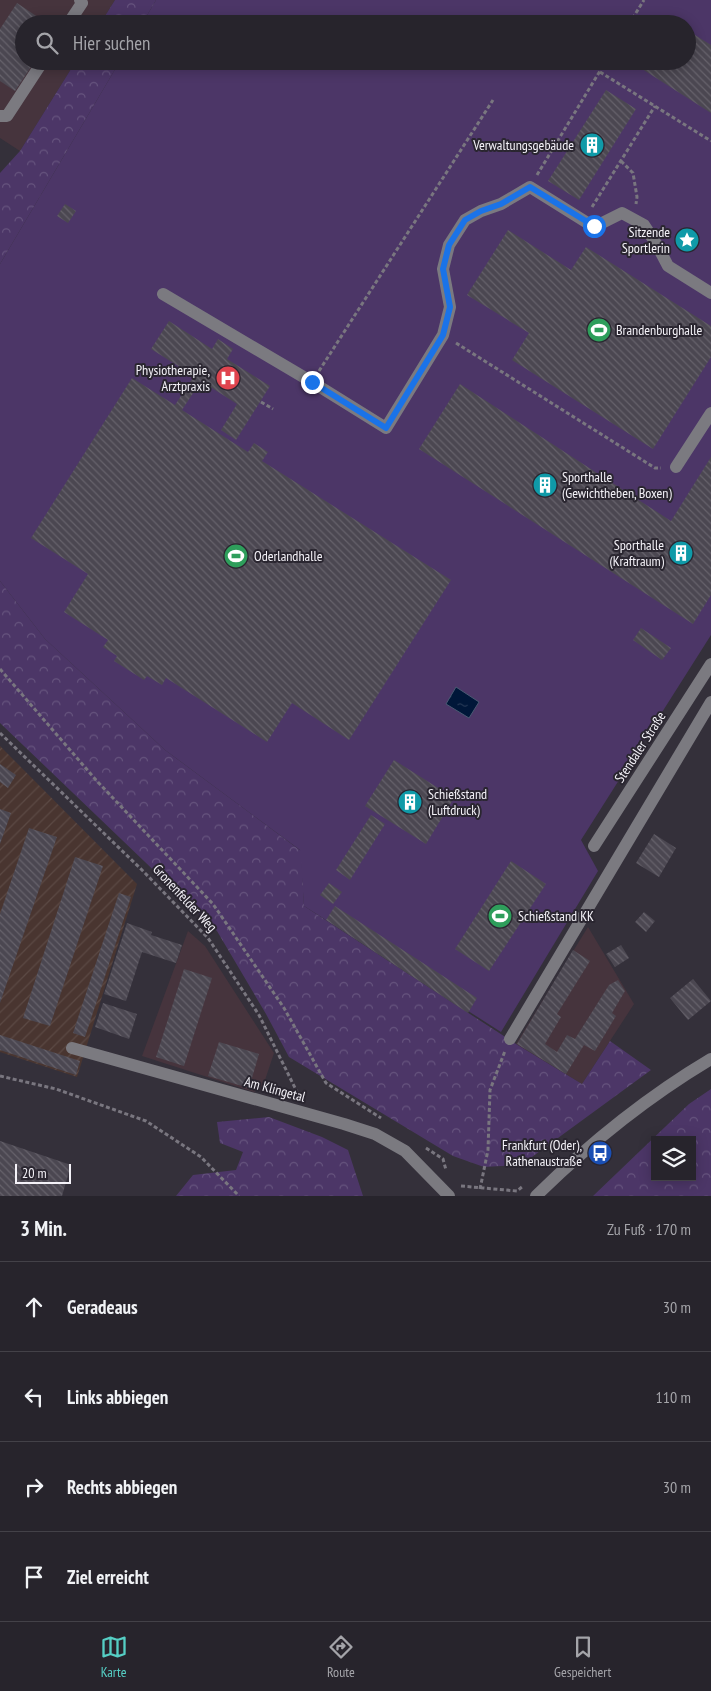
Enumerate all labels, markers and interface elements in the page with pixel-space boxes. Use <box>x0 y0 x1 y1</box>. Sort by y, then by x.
search box <box>15 15 696 70</box>
icon: search <box>33 29 61 57</box>
text: Hier suchen <box>73 31 150 55</box>
building icon: Verwaltungsgebäude <box>579 132 605 158</box>
place label: Verwaltungsgebäude <box>472 136 574 154</box>
route start <box>583 215 606 238</box>
place label: Sitzende Sportlerin <box>622 223 670 257</box>
place icon: Sitzende Sportlerin <box>674 227 700 253</box>
sports icon: Brandenburghalle <box>586 317 612 343</box>
place label: Brandenburghalle <box>616 321 702 339</box>
place label: Physiotherapie, Arztpraxis <box>136 361 210 395</box>
hospital icon: Physiotherapie, Arztpraxis <box>215 365 241 391</box>
route end <box>301 371 324 394</box>
place label: Sporthalle (Gewichtheben, Boxen) <box>562 468 673 502</box>
building icon: Sporthalle (Gewichtheben, Boxen) <box>532 472 558 498</box>
place label: Sporthalle (Kraftraum) <box>610 536 665 570</box>
building icon: Sporthalle (Kraftraum) <box>668 540 694 566</box>
sports icon: Oderlandhalle <box>223 543 249 569</box>
place label: Oderlandhalle <box>254 547 323 565</box>
street label: Stendaler Straße <box>610 708 670 786</box>
place label: Schießstand (Luftdruck) <box>428 785 487 819</box>
building icon: Schießstand (Luftdruck) <box>397 789 423 815</box>
street label: Gronenfelder Weg <box>149 860 221 936</box>
sports icon: Schießstand KK <box>487 903 513 929</box>
place label: Schießstand KK <box>518 907 594 925</box>
street label: Am Klingetal <box>242 1072 308 1106</box>
place label: Frankfurt (Oder), Rathenaustraße <box>502 1136 582 1170</box>
map controls <box>651 1136 696 1181</box>
button: layers <box>651 1136 696 1181</box>
bus stop icon: Frankfurt (Oder), Rathenaustraße <box>587 1140 613 1166</box>
scale bar <box>15 1161 71 1184</box>
text: 20 m <box>22 1164 47 1182</box>
text: 3 Min. <box>20 1215 67 1242</box>
text: Zu Fuß · 170 m <box>607 1219 691 1239</box>
icon: ahead <box>20 1293 48 1321</box>
text: Geradeaus <box>67 1295 138 1319</box>
text: 30 m <box>663 1297 691 1317</box>
icon: left <box>20 1383 48 1411</box>
text: Links abbiegen <box>67 1385 168 1409</box>
text: 110 m <box>656 1387 691 1407</box>
icon: right <box>20 1473 48 1501</box>
text: Rechts abbiegen <box>67 1475 177 1499</box>
text: 30 m <box>663 1477 691 1497</box>
icon: arrive <box>20 1563 48 1591</box>
text: Ziel erreicht <box>67 1565 149 1589</box>
tab: Karte <box>100 1633 128 1681</box>
tab: Route <box>327 1633 355 1681</box>
tab: Gespeichert <box>554 1633 611 1681</box>

